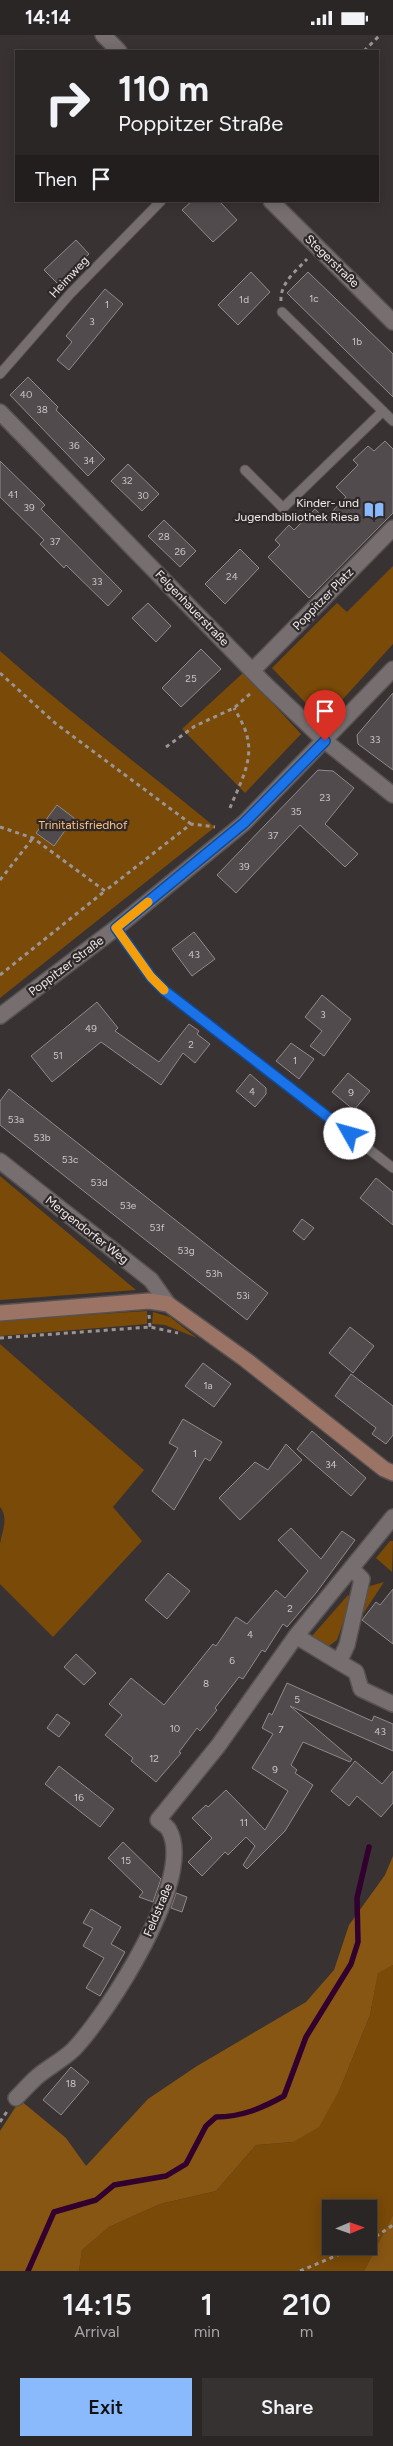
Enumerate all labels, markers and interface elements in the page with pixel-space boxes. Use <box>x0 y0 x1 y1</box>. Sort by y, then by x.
text: 14:14 <box>25 6 71 29</box>
text: 110 m <box>118 68 209 110</box>
icon: right <box>35 70 100 135</box>
text: Poppitzer Straße <box>118 110 283 137</box>
icon: arrive <box>87 165 115 193</box>
text: Then <box>35 168 77 191</box>
street label: Stegerstraße <box>302 232 362 291</box>
street label: Heimweg <box>46 253 92 301</box>
house number: 1c <box>309 292 319 305</box>
house number: 1d <box>239 293 249 306</box>
house number: 1 <box>105 298 109 311</box>
house number: 3 <box>89 315 95 328</box>
house number: 1b <box>352 335 362 348</box>
house number: 40 <box>20 388 32 401</box>
house number: 38 <box>36 403 48 416</box>
house number: 36 <box>68 439 80 452</box>
house number: 34 <box>83 454 95 467</box>
house number: 32 <box>121 474 133 487</box>
house number: 41 <box>8 488 18 501</box>
house number: 30 <box>137 489 149 502</box>
place label: Kinder- und Jugendbibliothek Riesa <box>234 496 359 524</box>
library icon: Kinder- und Jugendbibliothek Riesa <box>363 499 385 521</box>
house number: 39 <box>23 501 35 514</box>
house number: 28 <box>158 530 170 543</box>
house number: 37 <box>50 535 61 548</box>
house number: 26 <box>174 545 186 558</box>
street label: Poppitzer Platz <box>290 565 356 633</box>
street label: Felgenhauerstraße <box>152 567 232 649</box>
house number: 24 <box>226 570 238 583</box>
house number: 33 <box>92 575 102 588</box>
house number: 25 <box>185 672 197 685</box>
pin <box>304 690 346 741</box>
icon: arrive <box>311 697 339 725</box>
house number: 33 <box>370 733 380 746</box>
house number: 23 <box>319 791 331 804</box>
house number: 35 <box>290 805 302 818</box>
park label: Trinitatisfriedhof <box>39 818 128 832</box>
house number: 37 <box>268 829 279 842</box>
house number: 39 <box>238 860 250 873</box>
street label: Poppitzer Straße <box>26 933 107 999</box>
house number: 43 <box>188 948 200 961</box>
house number: 3 <box>320 1008 326 1021</box>
house number: 49 <box>85 1022 97 1035</box>
house number: 2 <box>188 1038 194 1051</box>
house number: 51 <box>53 1049 63 1062</box>
house number: 1 <box>293 1054 297 1067</box>
house number: 4 <box>249 1085 255 1098</box>
house number: 9 <box>348 1086 354 1099</box>
position arrow <box>323 1107 375 1159</box>
house number: 53a <box>8 1113 24 1126</box>
house number: 53b <box>33 1131 51 1144</box>
house number: 53c <box>62 1153 79 1166</box>
house number: 53d <box>90 1176 108 1189</box>
street label: Mergendorfer Weg <box>43 1193 131 1267</box>
house number: 53e <box>120 1199 137 1212</box>
house number: 53f <box>150 1221 165 1234</box>
house number: 53g <box>177 1244 195 1257</box>
house number: 53h <box>206 1267 223 1280</box>
house number: 53i <box>236 1289 250 1302</box>
house number: 1a <box>203 1379 213 1392</box>
house number: 1 <box>193 1447 197 1460</box>
house number: 34 <box>325 1458 337 1471</box>
house number: 2 <box>287 1602 293 1615</box>
house number: 4 <box>247 1628 253 1641</box>
house number: 6 <box>229 1654 235 1667</box>
house number: 8 <box>203 1677 209 1690</box>
house number: 5 <box>294 1693 300 1706</box>
house number: 10 <box>170 1722 180 1735</box>
house number: 7 <box>278 1723 284 1736</box>
house number: 43 <box>374 1725 386 1738</box>
house number: 12 <box>149 1752 159 1765</box>
house number: 9 <box>272 1763 278 1776</box>
house number: 16 <box>74 1791 84 1804</box>
house number: 11 <box>240 1816 248 1829</box>
house number: 15 <box>121 1854 131 1867</box>
street label: Feldstraße <box>141 1881 176 1939</box>
house number: 18 <box>66 2077 76 2090</box>
north arrow <box>322 2200 378 2255</box>
map controls <box>322 2200 377 2255</box>
text: 14:15 <box>62 2286 132 2323</box>
text: 1 <box>201 2286 213 2323</box>
text: 210 <box>282 2286 331 2323</box>
text: Arrival <box>74 2322 119 2341</box>
text: min <box>194 2322 220 2341</box>
text: m <box>300 2322 313 2341</box>
button: Exit <box>20 2378 192 2436</box>
button: Share <box>202 2378 373 2436</box>

